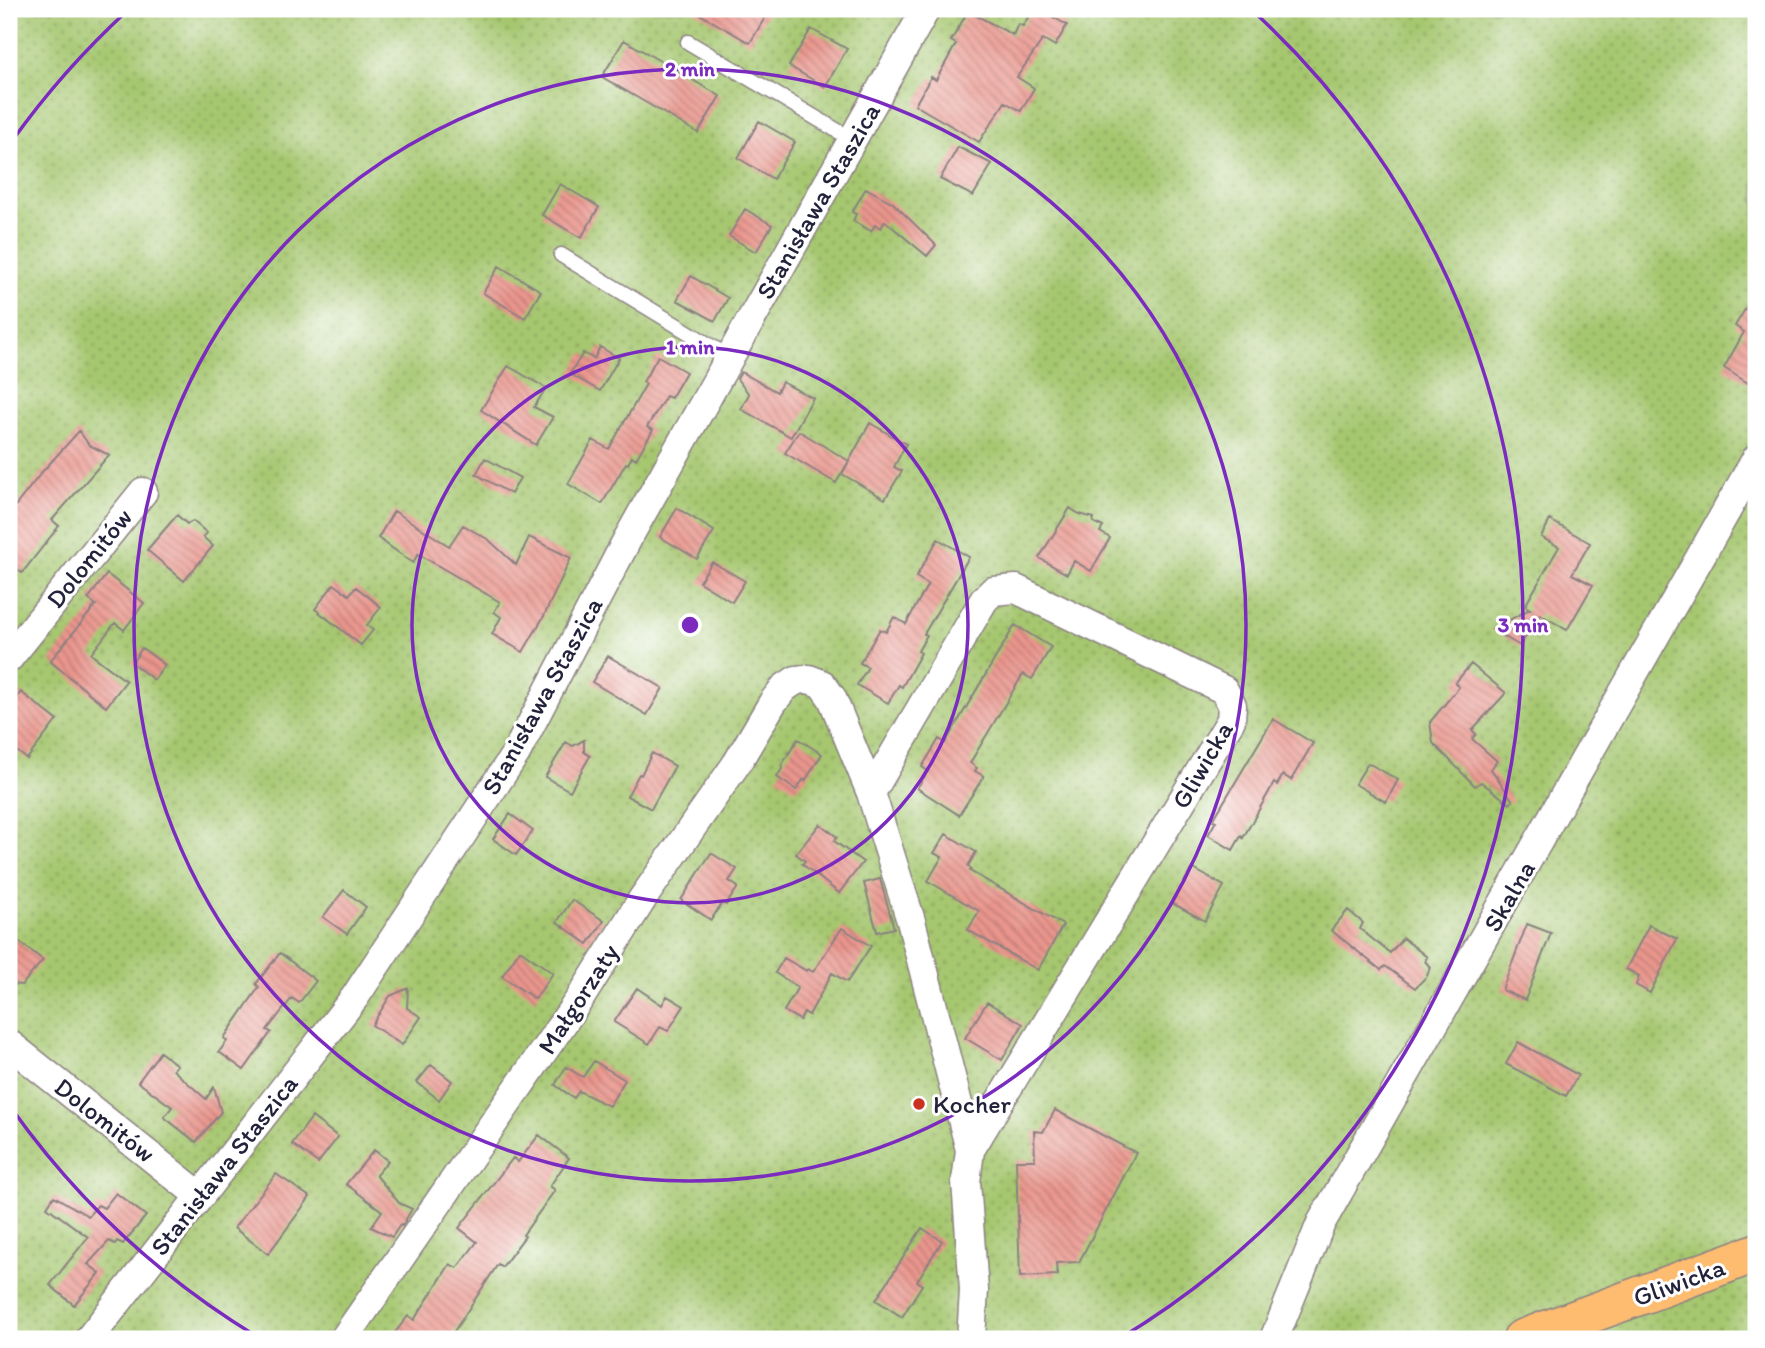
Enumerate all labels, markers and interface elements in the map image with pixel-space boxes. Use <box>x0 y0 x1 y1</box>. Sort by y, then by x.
text: 2 min <box>665 56 716 81</box>
street label: Stanisława Staszica <box>749 97 887 305</box>
text: 1 min <box>666 334 715 359</box>
street label: Dolomitów <box>39 502 139 614</box>
street label: Stanisława Staszica <box>474 591 610 800</box>
text: 3 min <box>1498 612 1549 637</box>
centre of rings <box>678 613 702 637</box>
street label: Gliwicka <box>1164 715 1240 814</box>
street label: Skalna <box>1476 855 1542 937</box>
street label: Małgorzaty <box>530 938 626 1060</box>
street label: Stanisława Staszica <box>143 1068 305 1262</box>
street label: Dolomitów <box>48 1071 162 1169</box>
place label: Kocher <box>933 1088 1012 1120</box>
marker: Kocher <box>911 1096 927 1112</box>
street label: Gliwicka <box>1629 1250 1730 1313</box>

